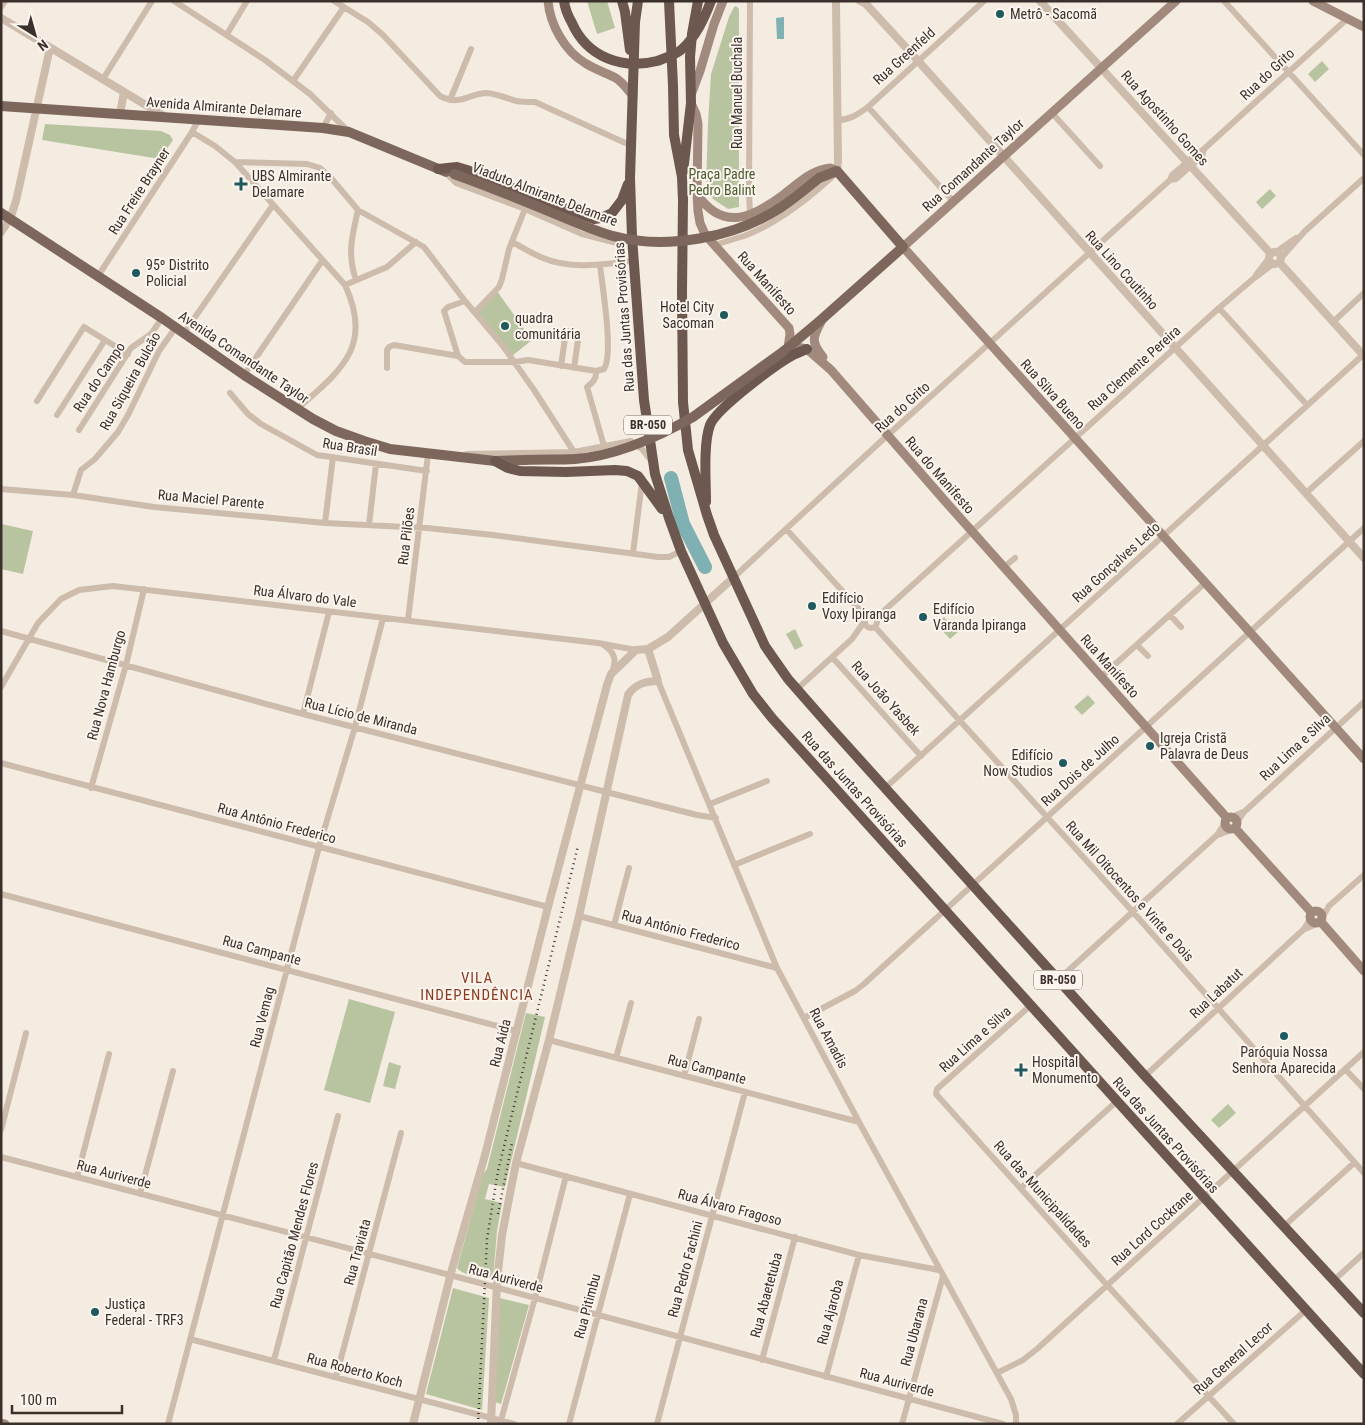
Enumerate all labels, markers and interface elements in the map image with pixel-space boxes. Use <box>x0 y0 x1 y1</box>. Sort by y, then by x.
place label: Metrô - Sacomã <box>1010 6 1097 22</box>
marker: Metrô - Sacomã <box>994 8 1006 20</box>
north arrow <box>10 10 60 60</box>
street label: Rua Greenfeld <box>870 24 938 88</box>
text: N <box>35 36 51 54</box>
street label: Rua Manuel Buchala <box>729 37 745 149</box>
street label: Rua do Grito <box>1237 45 1297 103</box>
street label: Rua Agostinho Gomes <box>1118 67 1212 169</box>
street label: Avenida Almirante Delamare <box>146 94 303 120</box>
street label: Rua Comandante Taylor <box>919 115 1027 215</box>
street label: Rua Freire Brayner <box>105 145 173 237</box>
street label: Viaduto Almirante Delamare <box>470 159 620 229</box>
park label: Praça Padre Pedro Balint <box>688 166 756 198</box>
place label: UBS Almirante Delamare <box>252 168 332 200</box>
marker: UBS Almirante Delamare <box>234 177 248 191</box>
street label: Rua Lino Coutinho <box>1082 227 1162 313</box>
street label: Rua das Juntas Provisórias <box>611 242 637 392</box>
street label: Rua Manifesto <box>734 248 800 318</box>
place label: 95º Distrito Policial <box>146 257 209 289</box>
marker: 95º Distrito Policial <box>130 267 142 279</box>
place label: Hotel City Sacoman <box>660 299 714 331</box>
street label: Avenida Comandante Taylor <box>176 307 312 407</box>
marker: Hotel City Sacoman <box>718 309 730 321</box>
place label: quadra comunitária <box>515 310 581 342</box>
marker: quadra comunitária <box>499 320 511 332</box>
street label: Rua Clemente Pereira <box>1085 322 1183 414</box>
street label: Rua Siqueira Bulcão <box>96 329 164 433</box>
street label: Rua do Campo <box>70 339 128 415</box>
street label: Rua Silva Bueno <box>1017 356 1089 432</box>
street label: Rua do Grito <box>871 378 933 436</box>
road number: BR-050 <box>624 416 672 434</box>
street label: Rua do Manifesto <box>902 433 978 517</box>
street label: Rua Brasil <box>321 435 379 459</box>
street label: Rua Maciel Parente <box>157 486 265 512</box>
street label: Rua Pilões <box>395 506 417 566</box>
street label: Rua Gonçalves Ledo <box>1069 519 1163 605</box>
street label: Rua Álvaro do Vale <box>253 581 358 610</box>
place label: Edifício Voxy Ipiranga <box>822 590 896 622</box>
marker: Edifício Voxy Ipiranga <box>806 600 818 612</box>
place label: Edifício Varanda Ipiranga <box>933 601 1026 633</box>
marker: Edifício Varanda Ipiranga <box>917 611 929 623</box>
street label: Rua Nova Hamburgo <box>84 628 128 742</box>
street label: Rua Manifesto <box>1077 631 1143 701</box>
street label: Rua João Yasbek <box>848 658 924 739</box>
street label: Rua Lício de Miranda <box>303 694 419 738</box>
street label: Rua Lima e Silva <box>1256 710 1334 784</box>
street label: Rua das Juntas Provisórias <box>799 728 911 850</box>
place label: Igreja Cristã Palavra de Deus <box>1160 730 1249 762</box>
street label: Rua Dois de Julho <box>1038 731 1122 809</box>
marker: Igreja Cristã Palavra de Deus <box>1144 740 1156 752</box>
place label: Edifício Now Studios <box>983 747 1053 779</box>
marker: Edifício Now Studios <box>1057 757 1069 769</box>
street label: Rua Antônio Frederico <box>216 799 338 847</box>
street label: Rua Mil Oitocentos e Vinte e Dois <box>1063 818 1197 964</box>
street label: Rua Antônio Frederico <box>620 906 742 954</box>
street label: Rua Campante <box>221 932 303 968</box>
street label: Rua Labatut <box>1186 965 1246 1021</box>
district label: VILA INDEPENDÊNCIA <box>420 969 534 1004</box>
road number: BR-050 <box>1034 970 1082 990</box>
street label: Rua Vemag <box>247 985 277 1049</box>
street label: Rua Lima e Silva <box>936 1003 1014 1075</box>
street label: Rua Amadis <box>806 1005 852 1071</box>
street label: Rua Aida <box>486 1017 514 1069</box>
marker: Paróquia Nossa Senhora Aparecida <box>1278 1030 1290 1042</box>
place label: Paróquia Nossa Senhora Aparecida <box>1232 1044 1336 1076</box>
street label: Rua Campante <box>666 1051 748 1087</box>
place label: Hospital Monumento <box>1032 1054 1098 1086</box>
marker: Hospital Monumento <box>1014 1063 1028 1077</box>
street label: Rua das Juntas Provisórias <box>1110 1074 1222 1196</box>
street label: Rua das Municipalidades <box>991 1137 1095 1251</box>
street label: Rua Auriverde <box>75 1156 153 1192</box>
street label: Rua Capitão Mendes Flores <box>267 1160 321 1310</box>
street label: Rua Álvaro Fragoso <box>676 1184 784 1229</box>
street label: Rua Lord Cockrane <box>1108 1187 1196 1269</box>
street label: Rua Traviata <box>340 1217 374 1287</box>
street label: Rua Pedro Fachini <box>664 1219 706 1319</box>
street label: Rua Abaetetuba <box>747 1251 785 1339</box>
street label: Rua Auriverde <box>467 1260 545 1296</box>
street label: Rua Pitimbu <box>571 1272 603 1340</box>
street label: Rua Ajaroba <box>814 1278 846 1346</box>
place label: Justiça Federal - TRF3 <box>105 1296 184 1328</box>
street label: Rua Ubarana <box>897 1296 931 1368</box>
marker: Justiça Federal - TRF3 <box>89 1306 101 1318</box>
street label: Rua General Lecor <box>1190 1318 1276 1398</box>
street label: Rua Roberto Koch <box>305 1350 405 1390</box>
street label: Rua Auriverde <box>858 1364 936 1400</box>
scale bar <box>12 1382 122 1414</box>
text: 100 m <box>20 1391 57 1409</box>

